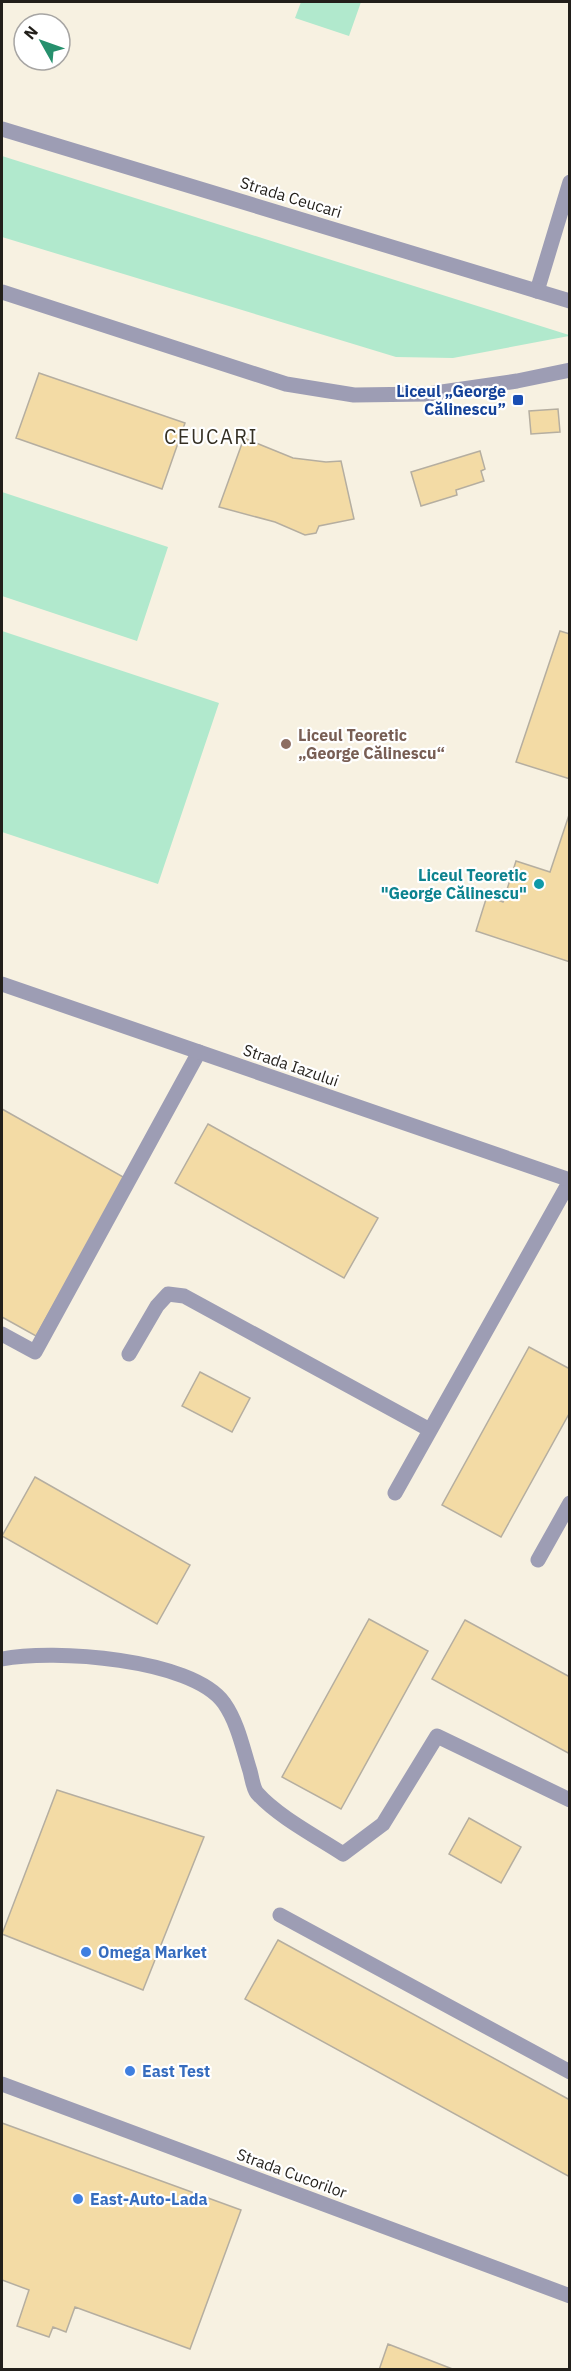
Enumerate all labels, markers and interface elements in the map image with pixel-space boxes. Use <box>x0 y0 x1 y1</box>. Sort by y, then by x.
north arrow <box>12 12 72 72</box>
text: N <box>19 21 42 43</box>
street label: Strada Ceucari <box>238 172 344 222</box>
place label: Liceul „George Călinescu” <box>396 381 506 419</box>
marker: Liceul „George Călinescu” <box>511 393 525 407</box>
district label: CEUCARI <box>164 423 258 450</box>
place label: Liceul Teoretic „George Călinescu“ <box>298 725 445 763</box>
marker: Liceul Teoretic „George Călinescu“ <box>279 737 293 751</box>
place label: Liceul Teoretic "George Călinescu" <box>381 865 527 903</box>
marker: Liceul Teoretic "George Călinescu" <box>532 877 546 891</box>
street label: Strada Iazului <box>241 1039 341 1091</box>
place label: Omega Market <box>98 1942 207 1962</box>
marker: Omega Market <box>79 1945 93 1959</box>
place label: East Test <box>142 2061 210 2081</box>
marker: East Test <box>123 2064 137 2078</box>
street label: Strada Cucorilor <box>234 2144 350 2202</box>
place label: East-Auto-Lada <box>90 2189 208 2209</box>
marker: East-Auto-Lada <box>71 2192 85 2206</box>

